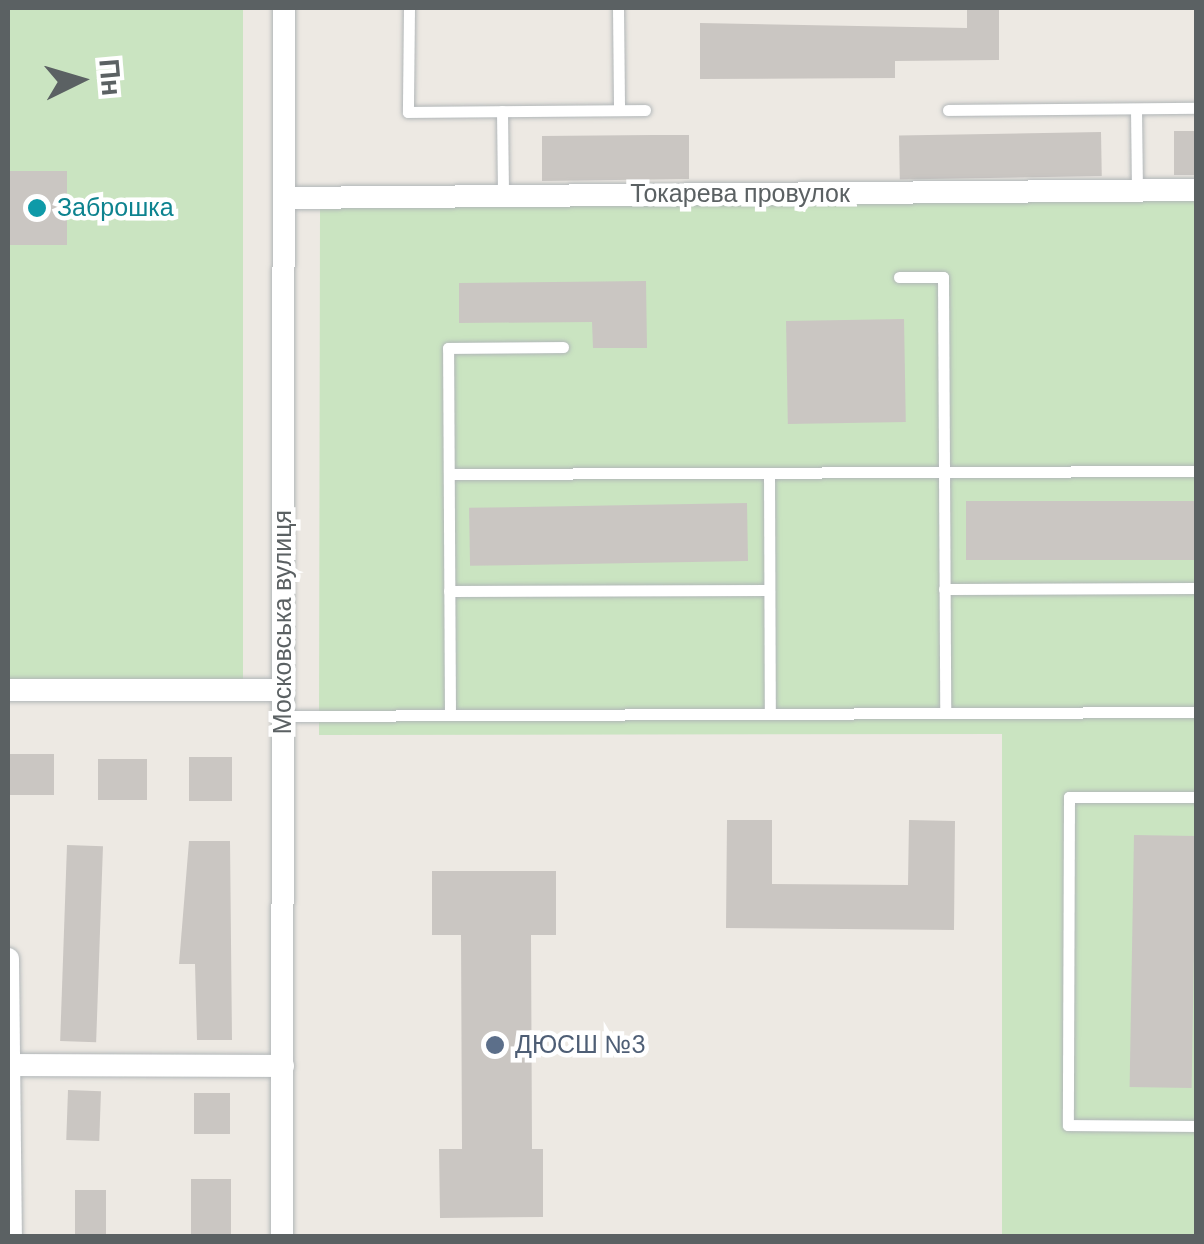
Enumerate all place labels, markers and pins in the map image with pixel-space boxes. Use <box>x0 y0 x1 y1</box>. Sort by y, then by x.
place label: Заброшка <box>57 193 174 223</box>
marker: Заброшка <box>26 197 48 219</box>
place label: ДЮСШ №3 <box>515 1030 646 1060</box>
marker: ДЮСШ №3 <box>484 1034 506 1056</box>

